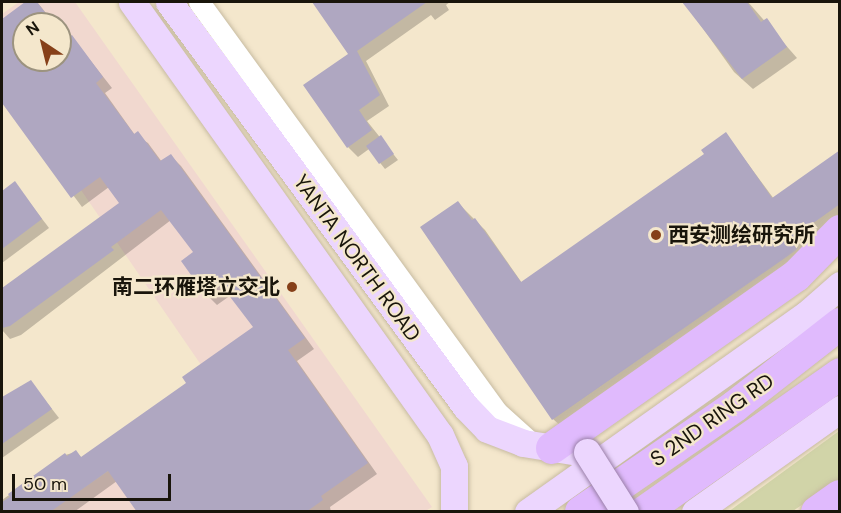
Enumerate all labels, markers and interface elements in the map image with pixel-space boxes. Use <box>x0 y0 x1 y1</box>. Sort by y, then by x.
north arrow <box>12 12 72 72</box>
text: N <box>22 17 43 40</box>
street label: YANTA NORTH ROAD <box>288 170 426 346</box>
place label: 西安测绘研究所 <box>668 222 815 248</box>
marker: 西安测绘研究所 <box>649 228 663 242</box>
place label: 南二环雁塔立交北 <box>112 274 280 300</box>
marker: 南二环雁塔立交北 <box>285 280 299 294</box>
street label: S 2ND RING RD <box>645 368 779 472</box>
scale bar <box>15 462 174 500</box>
text: 50 m <box>23 472 67 496</box>

